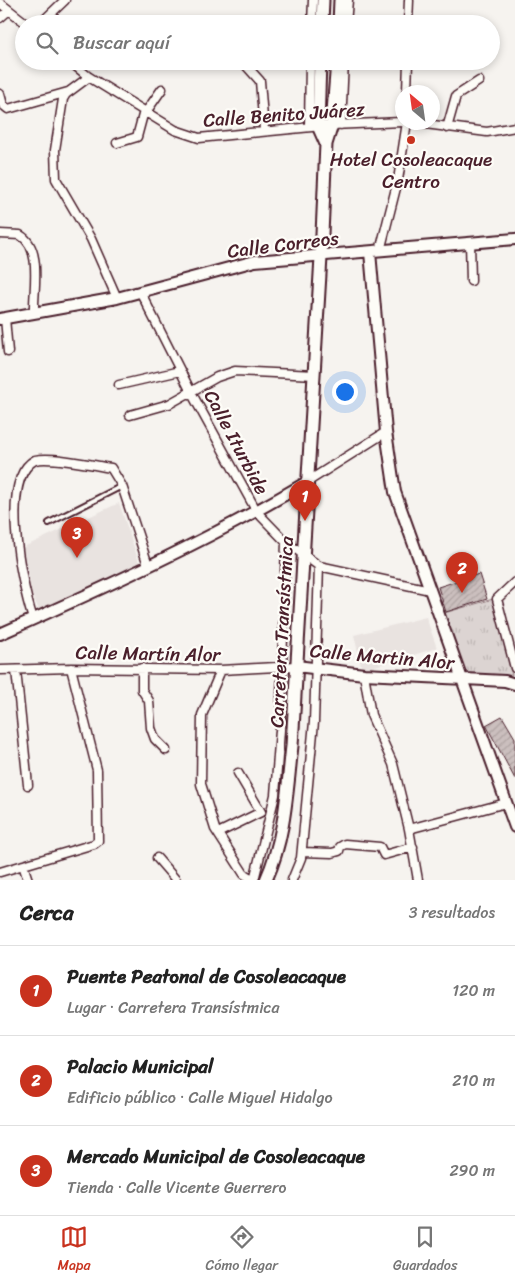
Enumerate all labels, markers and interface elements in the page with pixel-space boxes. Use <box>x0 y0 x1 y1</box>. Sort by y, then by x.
search box <box>15 15 500 70</box>
text: Buscar aquí <box>73 26 170 59</box>
icon: search <box>33 29 61 57</box>
north arrow <box>395 85 440 130</box>
street label: Calle Benito Juárez <box>202 92 367 137</box>
marker: Hotel Cosoleacaque Centro <box>405 134 417 146</box>
place label: Hotel Cosoleacaque Centro <box>330 143 492 198</box>
street label: Calle Correos <box>225 221 341 268</box>
your location <box>332 379 358 405</box>
street label: Calle Iturbide <box>195 384 278 501</box>
pin: 1 <box>289 480 321 521</box>
pin: 3 <box>61 517 93 558</box>
street label: Carretera Transístmica <box>260 535 303 729</box>
pin: 2 <box>446 552 478 593</box>
street label: Calle Martin Alor <box>309 634 457 679</box>
street label: Calle Martín Alor <box>75 636 222 671</box>
text: Cerca <box>20 894 74 932</box>
text: 3 resultados <box>409 898 495 927</box>
text: Puente Peatonal de Cosoleacaque <box>67 960 346 993</box>
text: 1 <box>33 976 39 1005</box>
text: 120 m <box>452 976 495 1005</box>
text: Lugar · Carretera Transístmica <box>67 993 280 1022</box>
text: Palacio Municipal <box>67 1050 213 1083</box>
text: 2 <box>31 1066 41 1095</box>
text: 210 m <box>452 1066 495 1095</box>
text: Edificio público · Calle Miguel Hidalgo <box>67 1083 333 1112</box>
text: Mercado Municipal de Cosoleacaque <box>67 1140 365 1173</box>
text: 3 <box>32 1156 40 1185</box>
text: 290 m <box>449 1156 495 1185</box>
text: Tienda · Calle Vicente Guerrero <box>67 1173 286 1202</box>
tab: Mapa <box>58 1223 90 1278</box>
tab: Cómo llegar <box>206 1223 278 1278</box>
tab: Guardados <box>393 1223 457 1278</box>

